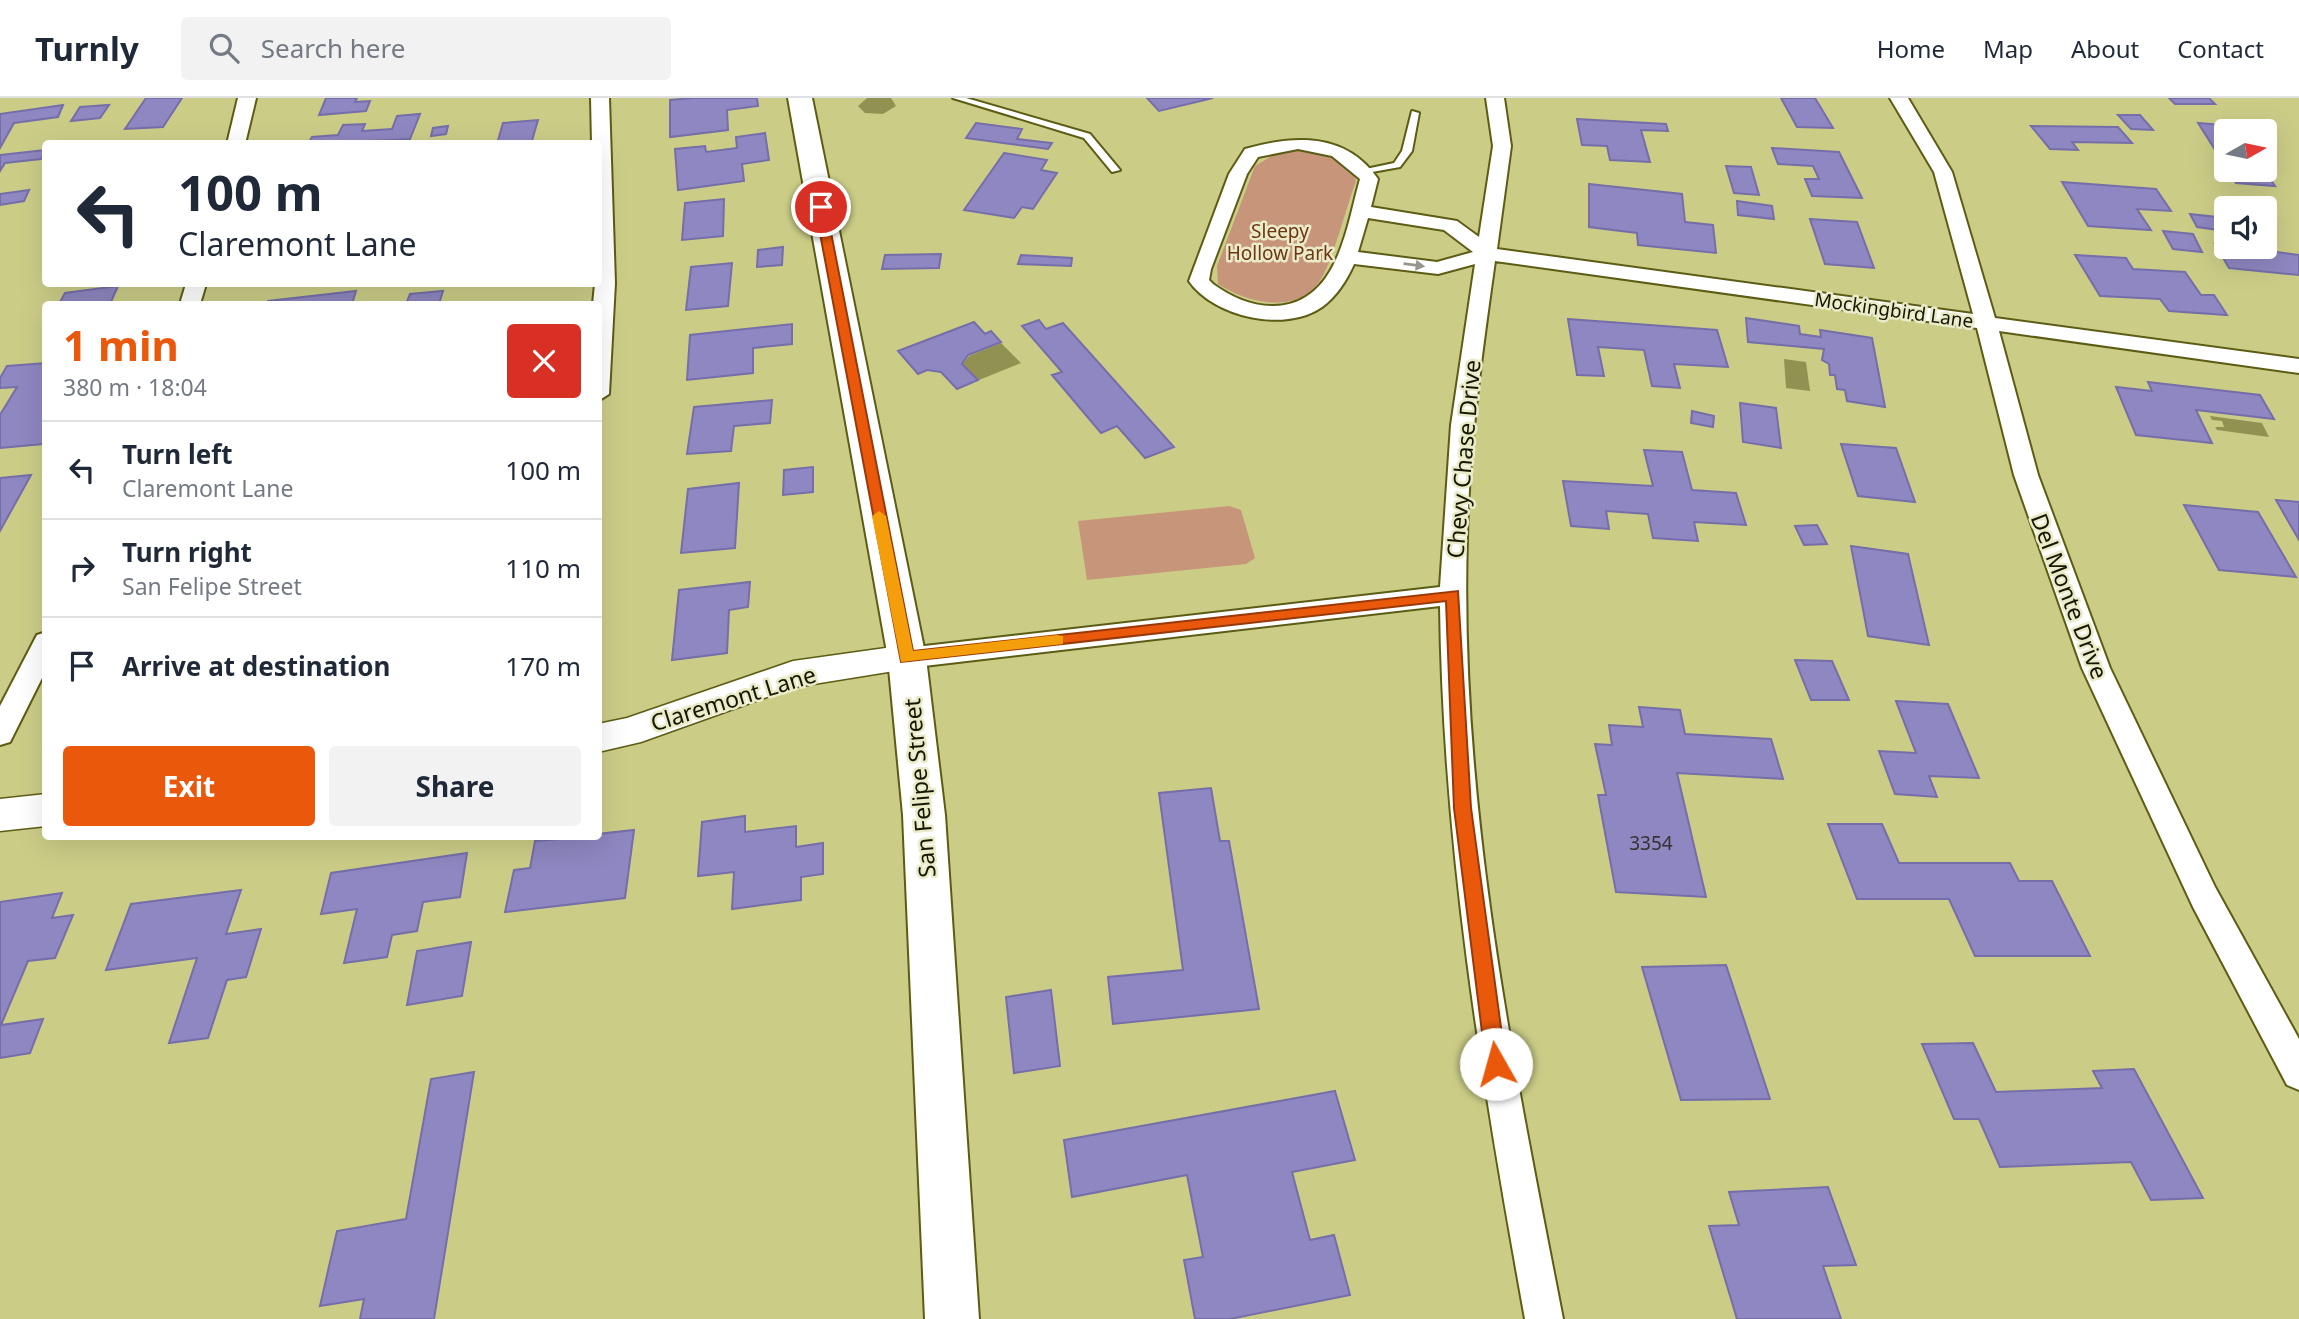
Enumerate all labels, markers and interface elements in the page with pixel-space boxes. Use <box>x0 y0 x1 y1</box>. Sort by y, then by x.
search box <box>181 17 671 80</box>
text: Turnly <box>35 26 139 71</box>
icon: search <box>205 29 243 67</box>
text: Search here <box>261 30 405 66</box>
text: Home <box>1877 32 1945 65</box>
text: Map <box>1983 32 2033 65</box>
text: About <box>2071 32 2139 65</box>
text: Contact <box>2177 32 2264 65</box>
north arrow <box>2214 119 2277 182</box>
map controls <box>2214 119 2277 259</box>
text: 100 m <box>178 159 323 225</box>
icon: left <box>63 168 154 259</box>
pin <box>791 177 851 237</box>
icon: arrive <box>802 188 840 226</box>
button: sound <box>2214 196 2277 259</box>
park label: Sleepy Hollow Park <box>1227 218 1333 266</box>
text: Claremont Lane <box>178 222 417 265</box>
one-way arrow <box>1404 259 1426 270</box>
street label: Mockingbird Lane <box>1813 286 1975 334</box>
text: 1 min <box>63 316 179 373</box>
button: close <box>507 324 581 398</box>
street label: Chevy Chase Drive <box>1438 358 1488 560</box>
text: 380 m · 18:04 <box>63 371 207 403</box>
text: Turn left <box>122 436 233 472</box>
icon: left <box>63 451 101 489</box>
text: 100 m <box>505 452 581 488</box>
text: Claremont Lane <box>122 472 293 504</box>
street label: Del Monte Drive <box>2024 509 2116 683</box>
text: Turn right <box>122 534 252 570</box>
icon: right <box>63 549 101 587</box>
text: 110 m <box>505 550 581 586</box>
text: San Felipe Street <box>122 570 302 602</box>
icon: arrive <box>63 647 101 685</box>
text: Arrive at destination <box>122 648 391 684</box>
text: 170 m <box>505 648 581 684</box>
street label: Claremont Lane <box>646 658 820 738</box>
street label: San Felipe Street <box>895 697 943 879</box>
button: Exit <box>63 746 315 826</box>
button: Share <box>329 746 581 826</box>
house number: 3354 <box>1629 830 1673 856</box>
position arrow <box>1459 1027 1533 1101</box>

